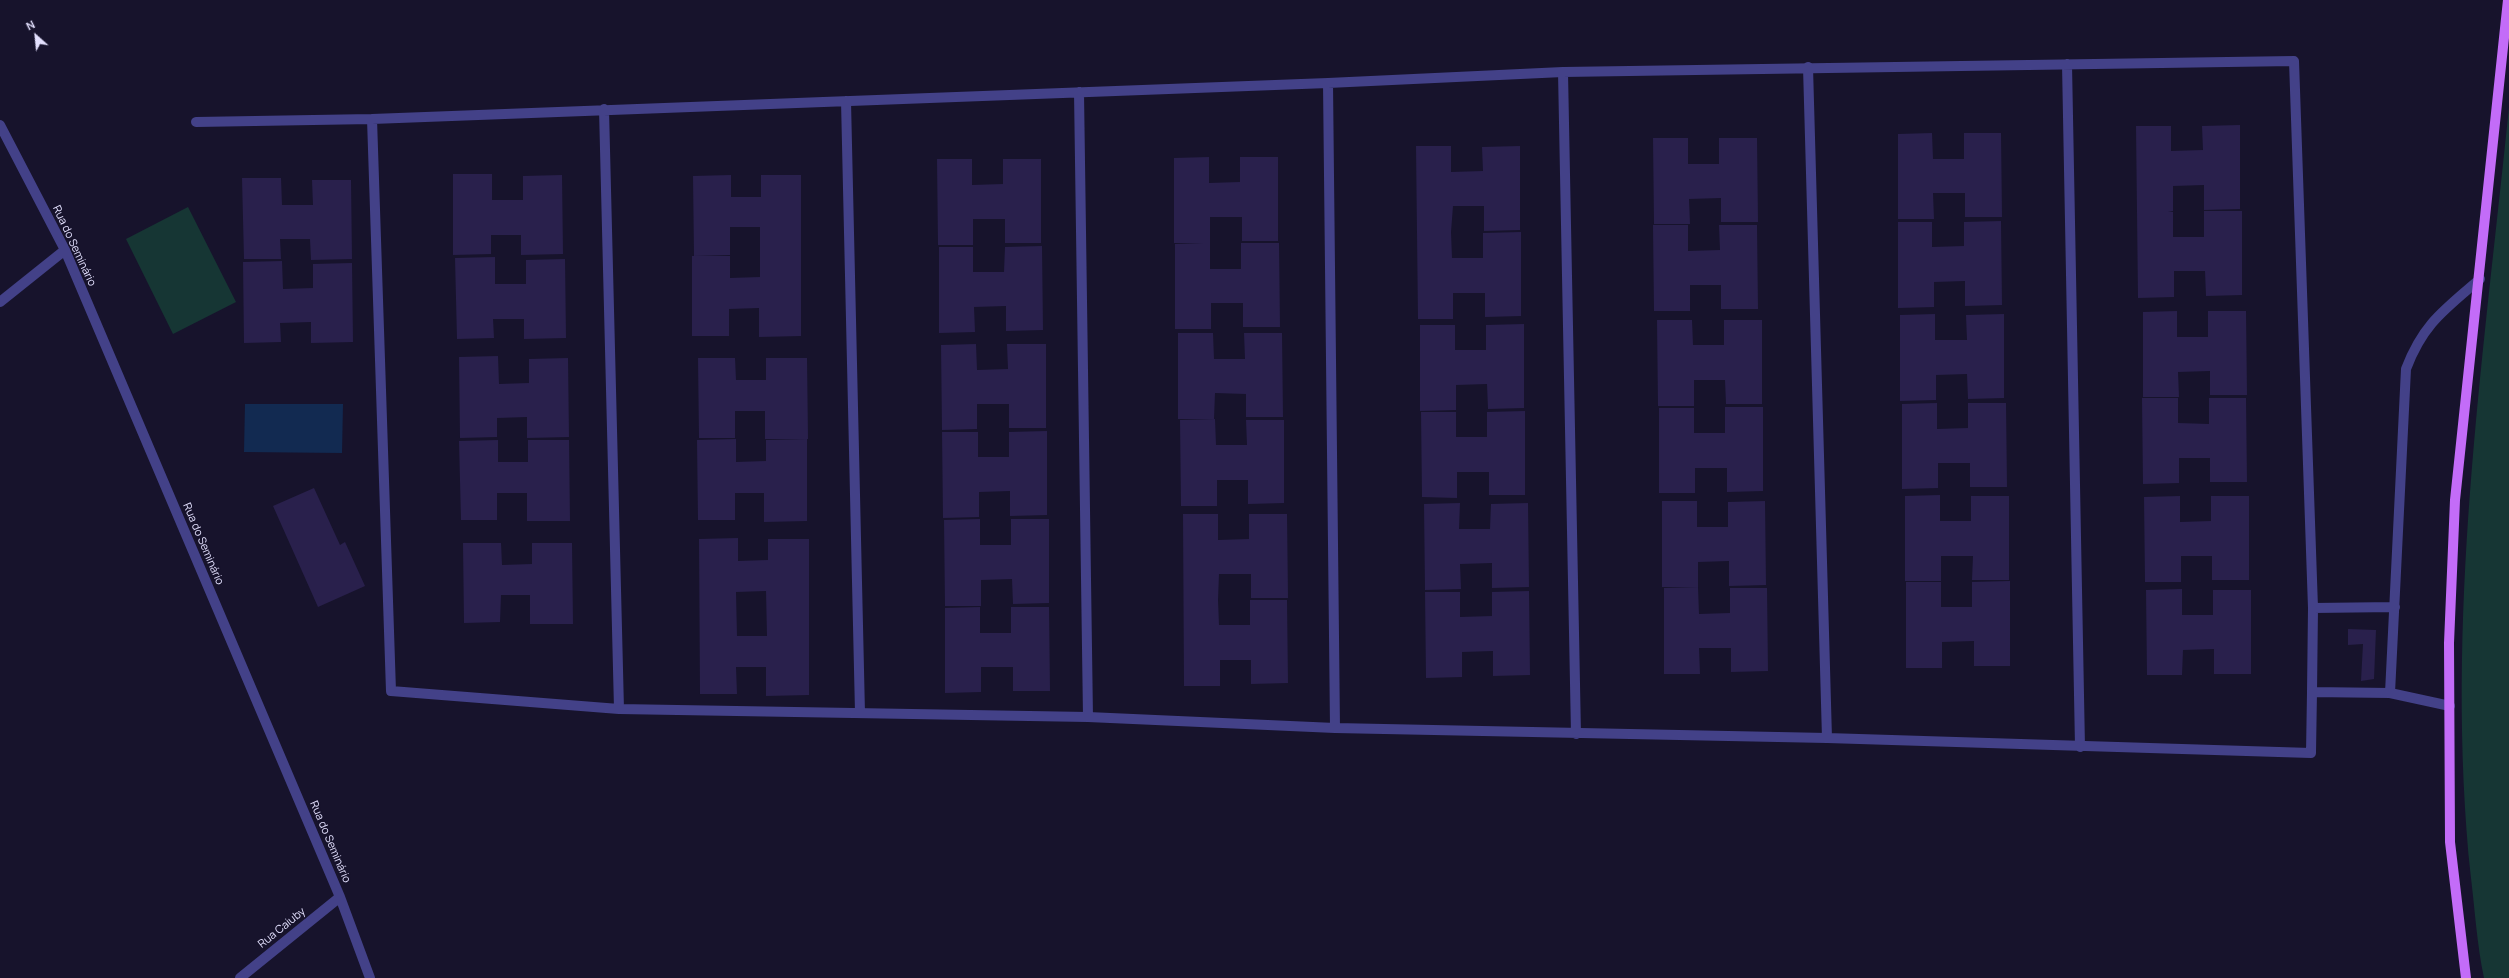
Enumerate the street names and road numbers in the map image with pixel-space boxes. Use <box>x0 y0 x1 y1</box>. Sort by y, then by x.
street label: Rua do Seminário <box>50 204 98 288</box>
street label: Rua do Seminário <box>180 501 226 587</box>
street label: Rua do Seminário <box>307 799 353 885</box>
street label: Rua Caiuby <box>256 905 308 951</box>

